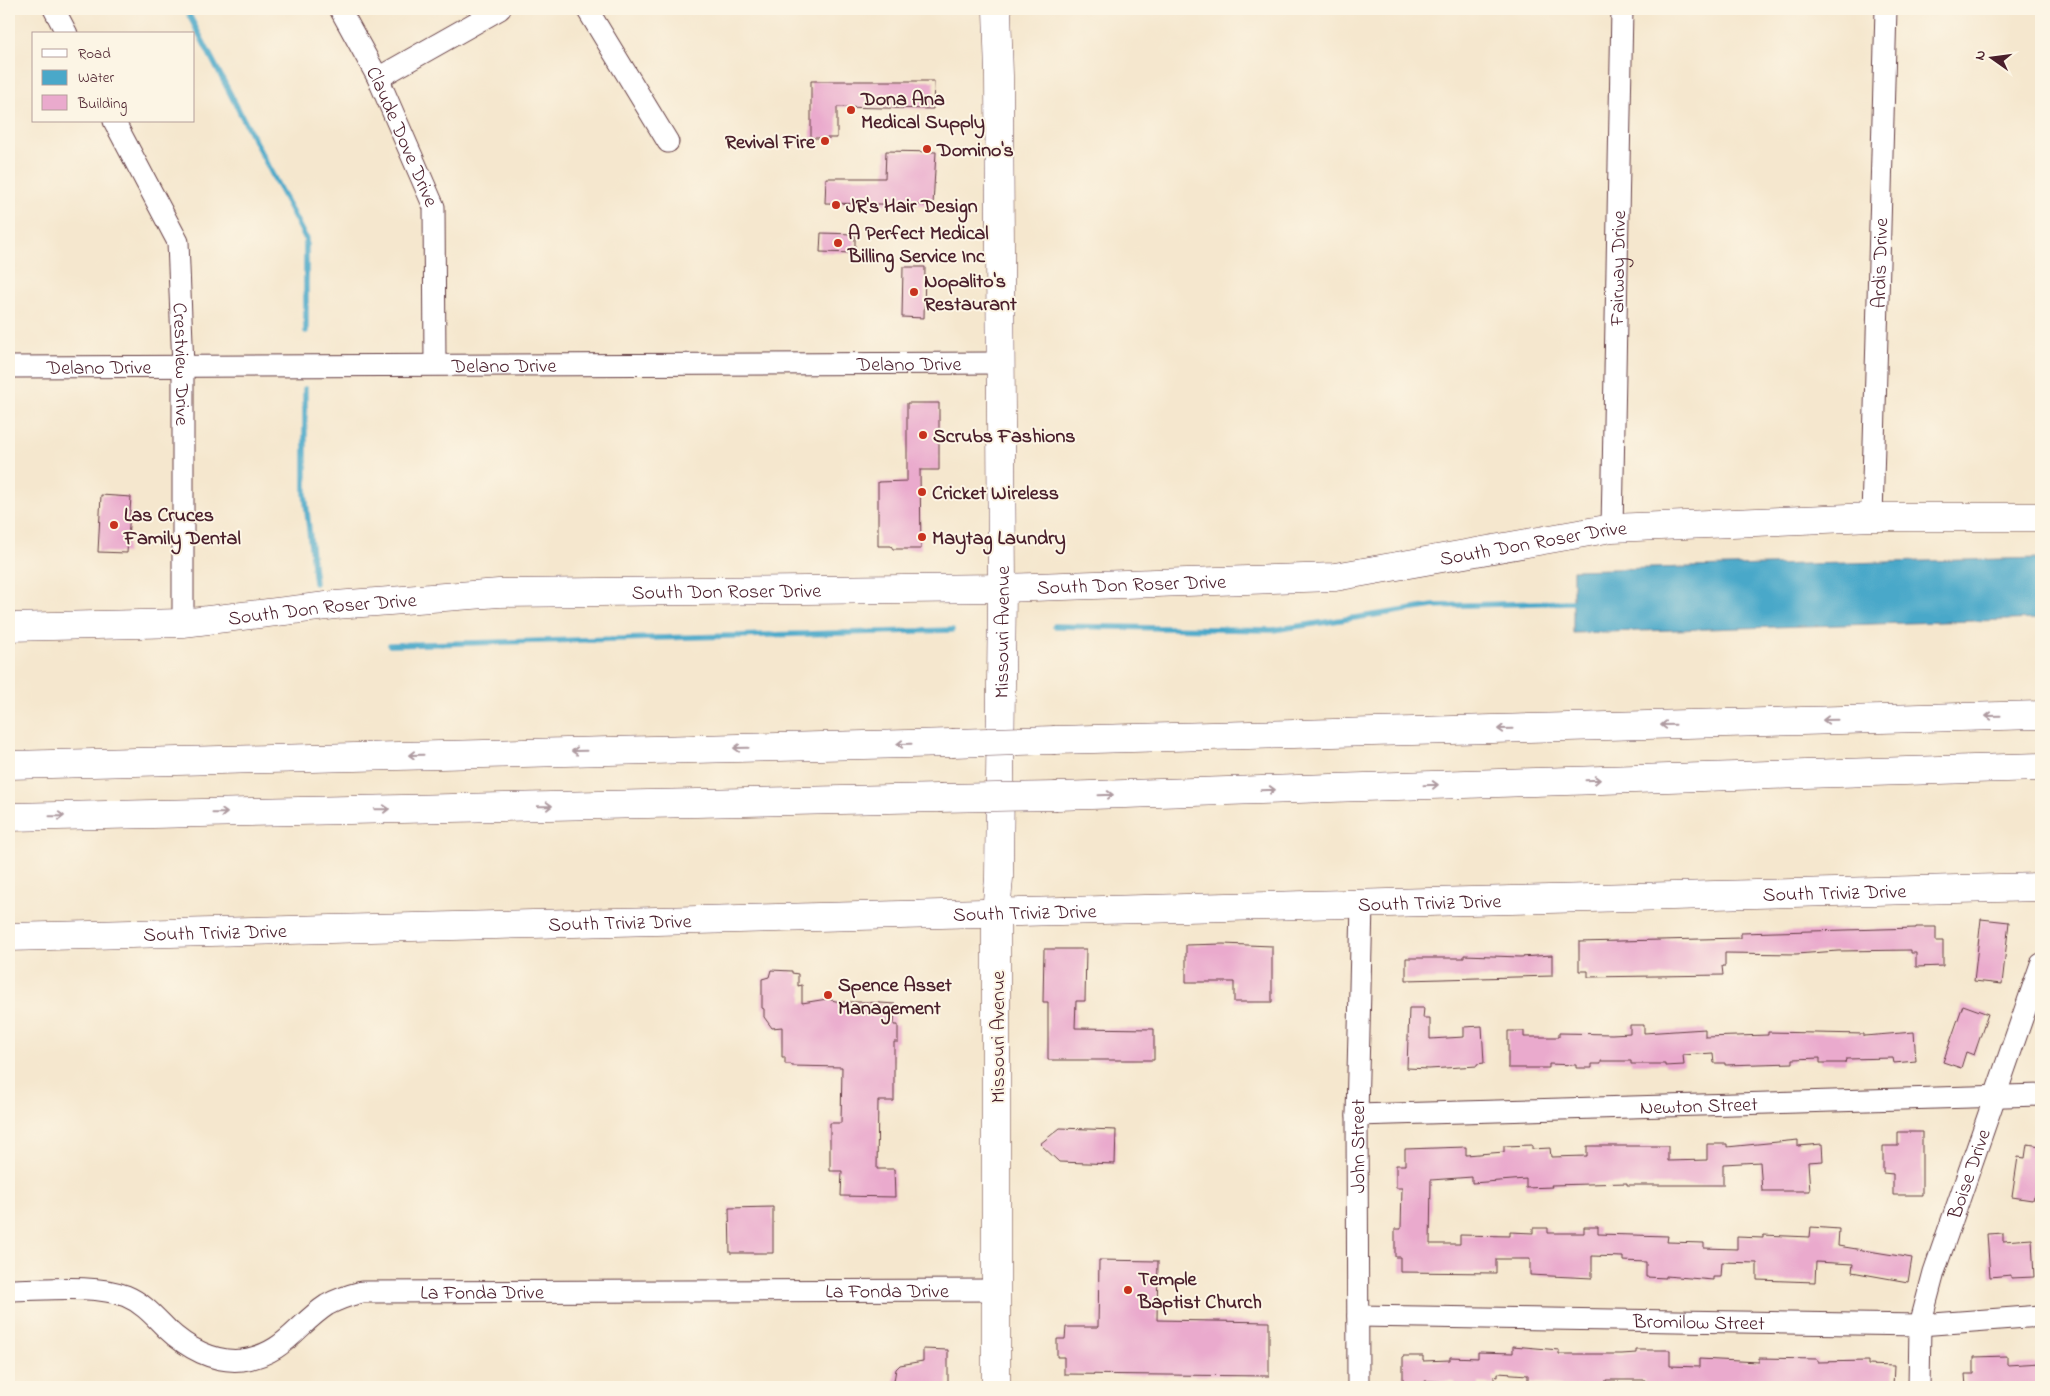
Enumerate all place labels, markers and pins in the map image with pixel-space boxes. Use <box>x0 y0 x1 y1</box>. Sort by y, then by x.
place label: Dona Ana Medical Supply <box>860 86 985 139</box>
marker: Dona Ana Medical Supply <box>845 104 857 116</box>
place label: Revival Fire <box>725 129 816 158</box>
marker: Revival Fire <box>819 135 831 147</box>
place label: Domino's <box>936 137 1014 166</box>
marker: Domino's <box>921 143 933 155</box>
place label: JR's Hair Design <box>846 193 978 223</box>
marker: JR's Hair Design <box>830 199 842 211</box>
place label: A Perfect Medical Billing Service Inc <box>847 220 989 273</box>
marker: A Perfect Medical Billing Service Inc <box>832 237 844 249</box>
place label: Nopalito's Restaurant <box>924 268 1017 320</box>
marker: Nopalito's Restaurant <box>908 286 920 298</box>
place label: Scrubs Fashions <box>933 423 1076 452</box>
marker: Scrubs Fashions <box>917 429 929 441</box>
place label: Cricket Wireless <box>932 480 1059 509</box>
marker: Cricket Wireless <box>916 486 928 498</box>
place label: Las Cruces Family Dental <box>123 502 241 555</box>
marker: Las Cruces Family Dental <box>108 519 120 531</box>
place label: Maytag Laundry <box>932 525 1066 555</box>
marker: Maytag Laundry <box>916 531 928 543</box>
place label: Spence Asset Management <box>838 972 952 1025</box>
marker: Spence Asset Management <box>822 989 834 1001</box>
place label: Temple Baptist Church <box>1137 1266 1262 1318</box>
marker: Temple Baptist Church <box>1122 1284 1134 1296</box>

